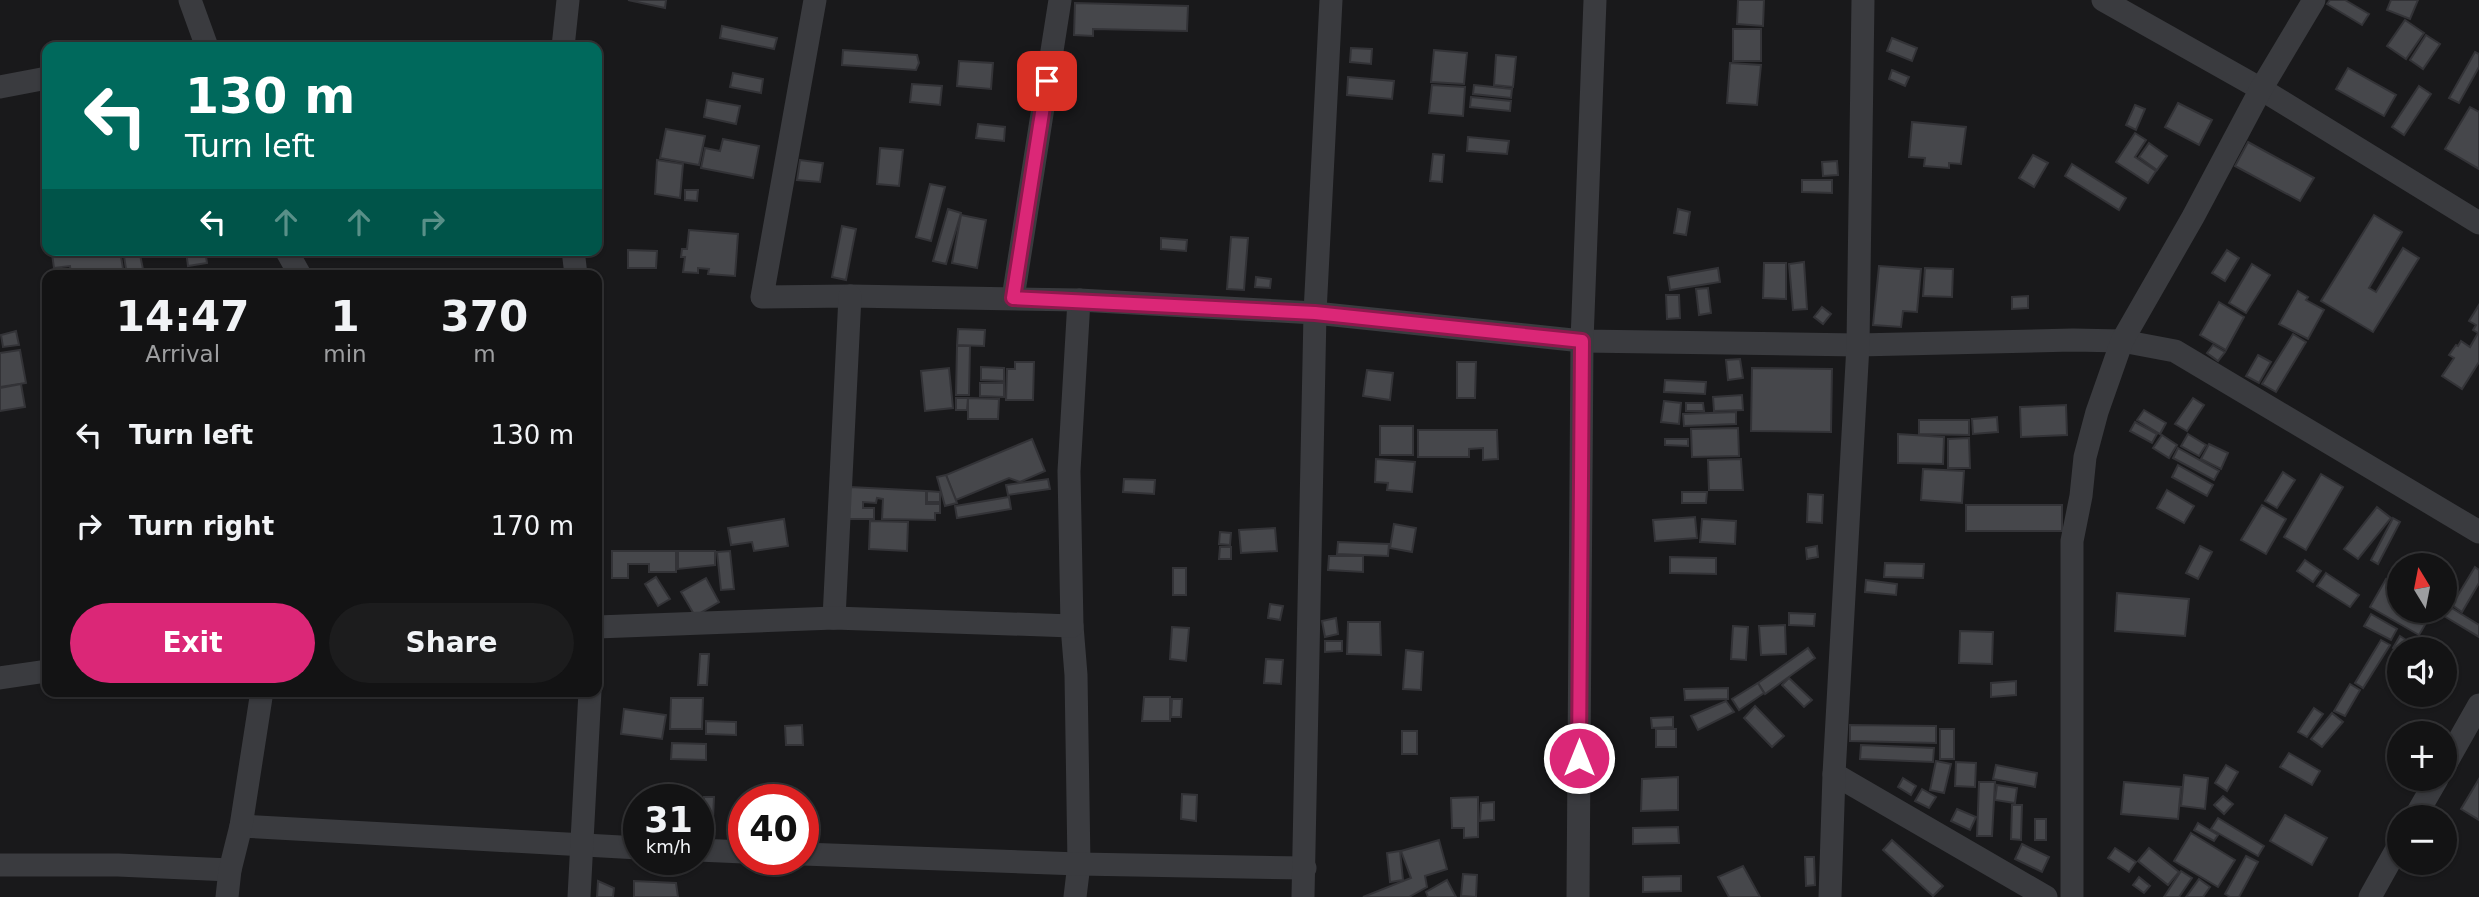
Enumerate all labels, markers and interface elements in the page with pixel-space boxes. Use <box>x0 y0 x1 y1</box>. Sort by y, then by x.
pin <box>1017 51 1077 111</box>
icon: arrive <box>1028 62 1066 100</box>
text: 130 m <box>185 68 355 125</box>
icon: left <box>70 70 161 161</box>
text: Turn left <box>185 127 315 165</box>
icon: left <box>194 203 232 241</box>
icon: ahead <box>267 203 305 241</box>
icon: ahead <box>340 203 378 241</box>
icon: right <box>413 203 451 241</box>
text: 14:47 <box>116 292 250 341</box>
text: 1 <box>330 292 360 341</box>
text: 370 <box>441 292 528 341</box>
text: Arrival <box>145 341 220 367</box>
text: min <box>323 341 367 367</box>
text: m <box>473 341 496 367</box>
icon: left <box>70 416 108 454</box>
text: Turn left <box>129 420 253 450</box>
text: 130 m <box>491 420 574 450</box>
icon: right <box>70 507 108 545</box>
text: Turn right <box>129 511 274 541</box>
text: 170 m <box>491 511 574 541</box>
north arrow <box>2387 553 2457 623</box>
map controls <box>2387 553 2457 875</box>
button: Exit <box>70 603 315 683</box>
button: Share <box>329 603 574 683</box>
button: sound <box>2387 637 2457 707</box>
position arrow <box>1542 721 1616 795</box>
button: + <box>2387 721 2457 791</box>
speed limit sign: 40 <box>728 784 819 875</box>
text: 31 <box>644 800 693 840</box>
button: − <box>2387 805 2457 875</box>
text: km/h <box>646 836 691 857</box>

